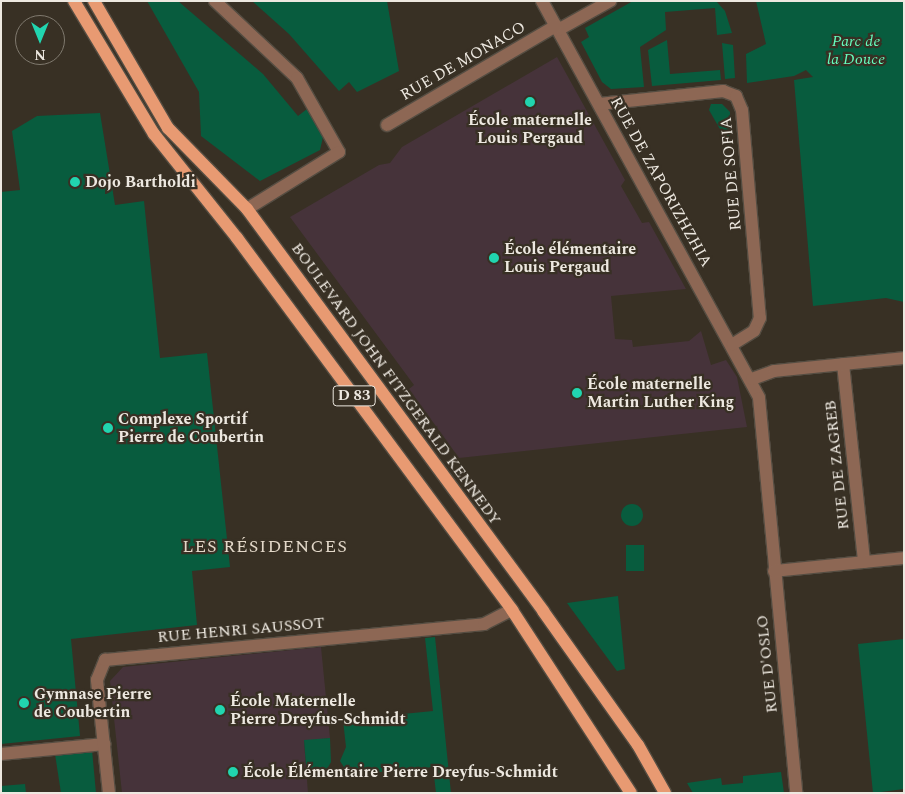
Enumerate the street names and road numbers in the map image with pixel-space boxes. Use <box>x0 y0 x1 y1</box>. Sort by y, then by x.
street label: RUE DE MONACO <box>397 17 529 105</box>
street label: RUE DE ZAPORIZHZHIA <box>606 94 716 270</box>
street label: RUE DE SOFIA <box>716 116 746 232</box>
street label: BOULEVARD JOHN FITZGERALD KENNEDY <box>287 239 505 529</box>
road number: D 83 <box>332 384 376 408</box>
street label: RUE DE ZAGREB <box>821 399 853 531</box>
street label: RUE HENRI SAUSSOT <box>157 613 325 647</box>
street label: RUE D'OSLO <box>752 614 782 714</box>

